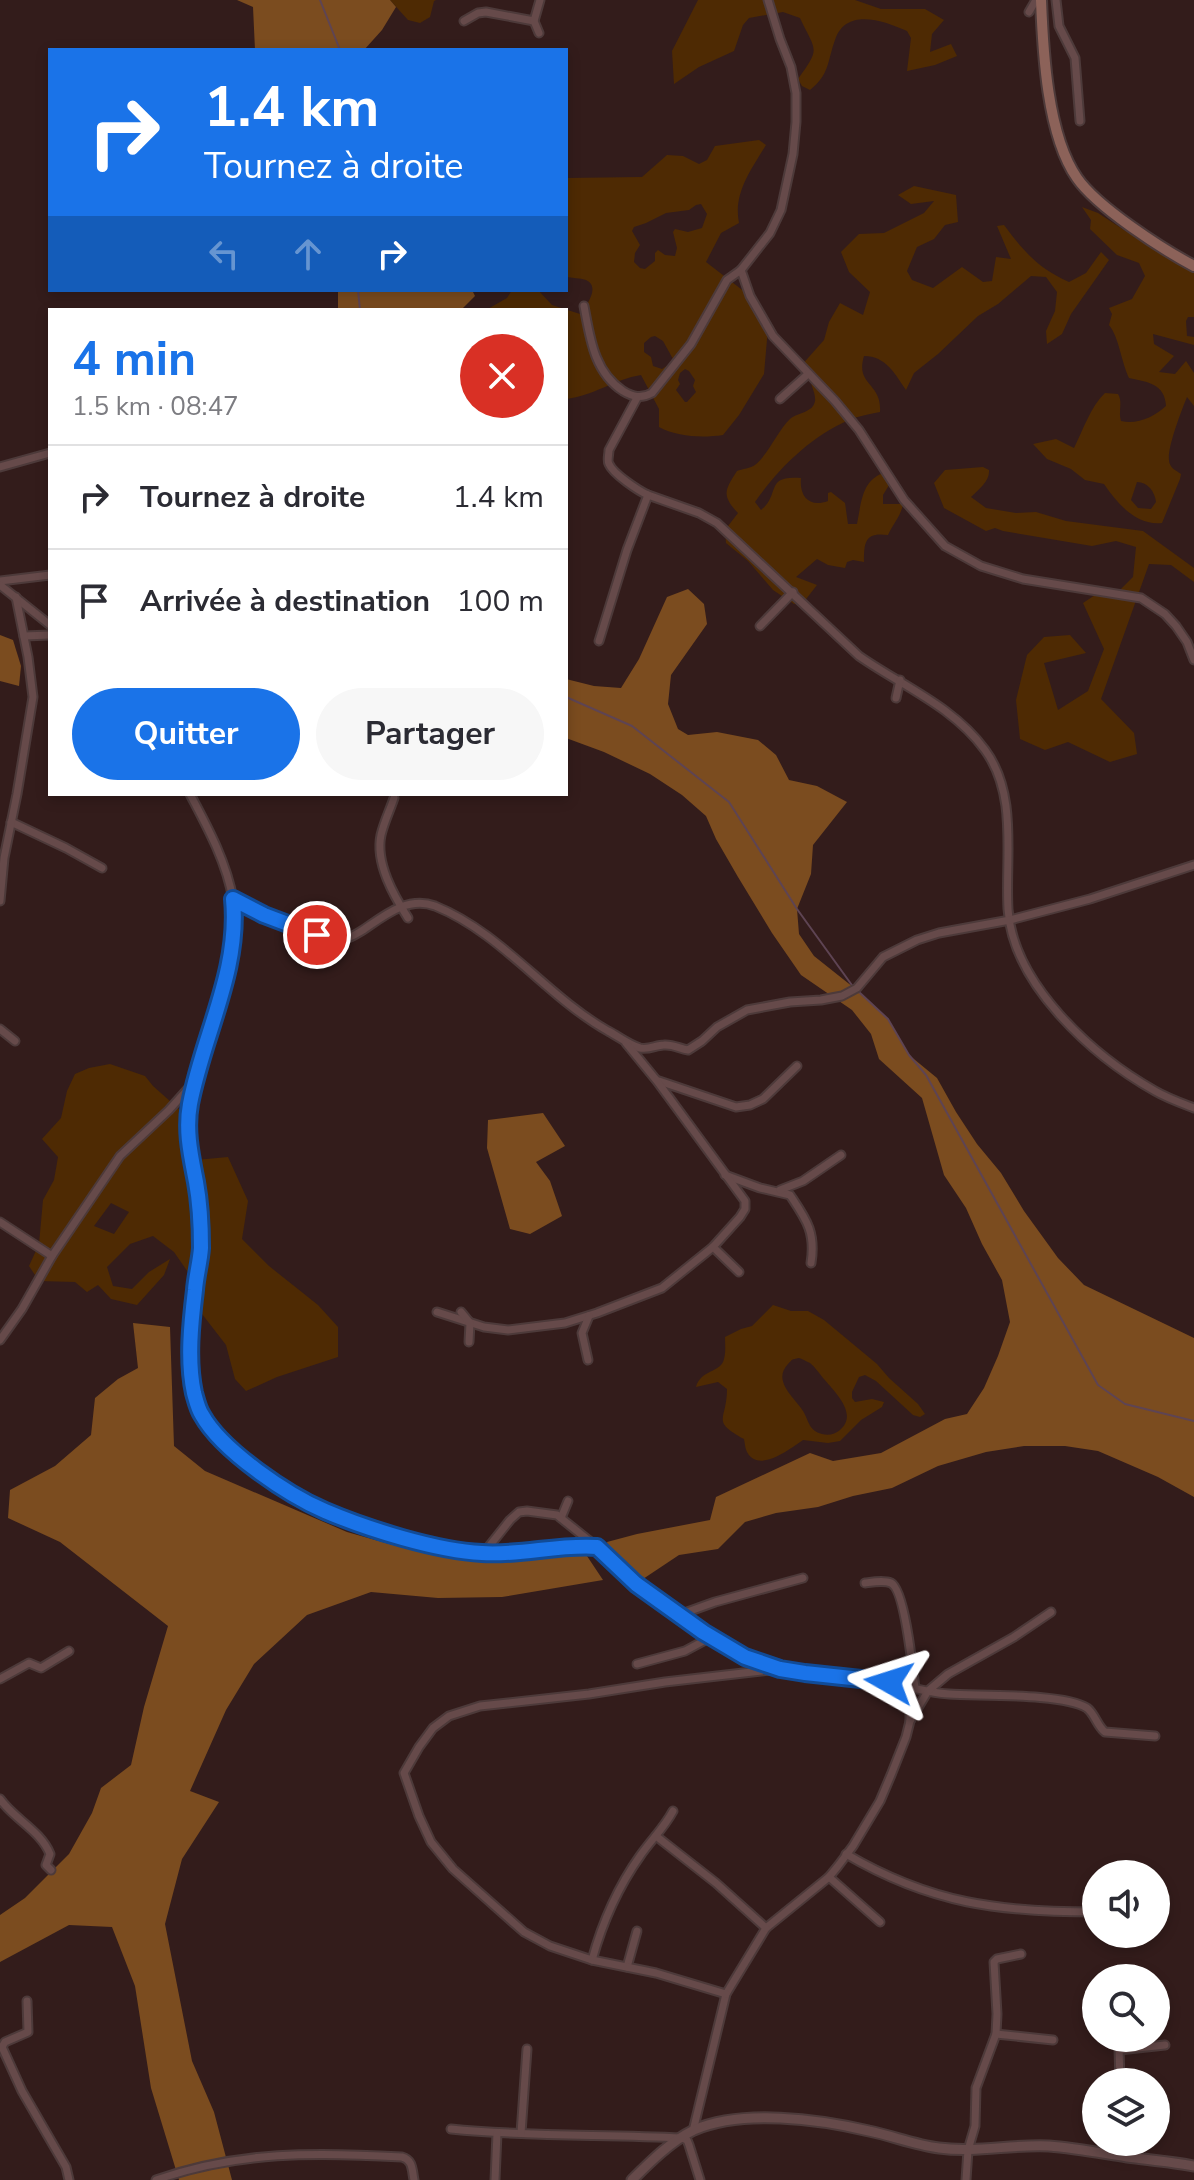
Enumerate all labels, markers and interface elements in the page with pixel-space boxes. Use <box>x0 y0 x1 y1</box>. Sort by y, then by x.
text: 1.4 km <box>204 69 379 146</box>
icon: right <box>72 80 176 184</box>
text: Tournez à droite <box>204 142 463 191</box>
icon: left <box>202 232 246 276</box>
icon: ahead <box>286 232 330 276</box>
icon: right <box>370 232 414 276</box>
text: 4 min <box>72 326 196 392</box>
button: close <box>460 334 544 418</box>
text: 1.5 km · 08:47 <box>72 389 239 424</box>
icon: right <box>72 475 116 519</box>
text: Tournez à droite <box>140 477 365 518</box>
text: 1.4 km <box>453 477 544 518</box>
icon: arrive <box>72 579 116 623</box>
text: Arrivée à destination <box>140 581 430 622</box>
text: 100 m <box>457 581 544 622</box>
button: Quitter <box>72 688 300 780</box>
button: Partager <box>316 688 544 780</box>
pin <box>283 901 351 969</box>
icon: arrive <box>295 913 339 957</box>
position arrow <box>847 1640 931 1724</box>
map controls <box>1082 1860 1170 2156</box>
button: sound <box>1082 1860 1170 1948</box>
button: search <box>1082 1964 1170 2052</box>
button: layers <box>1082 2068 1170 2156</box>

